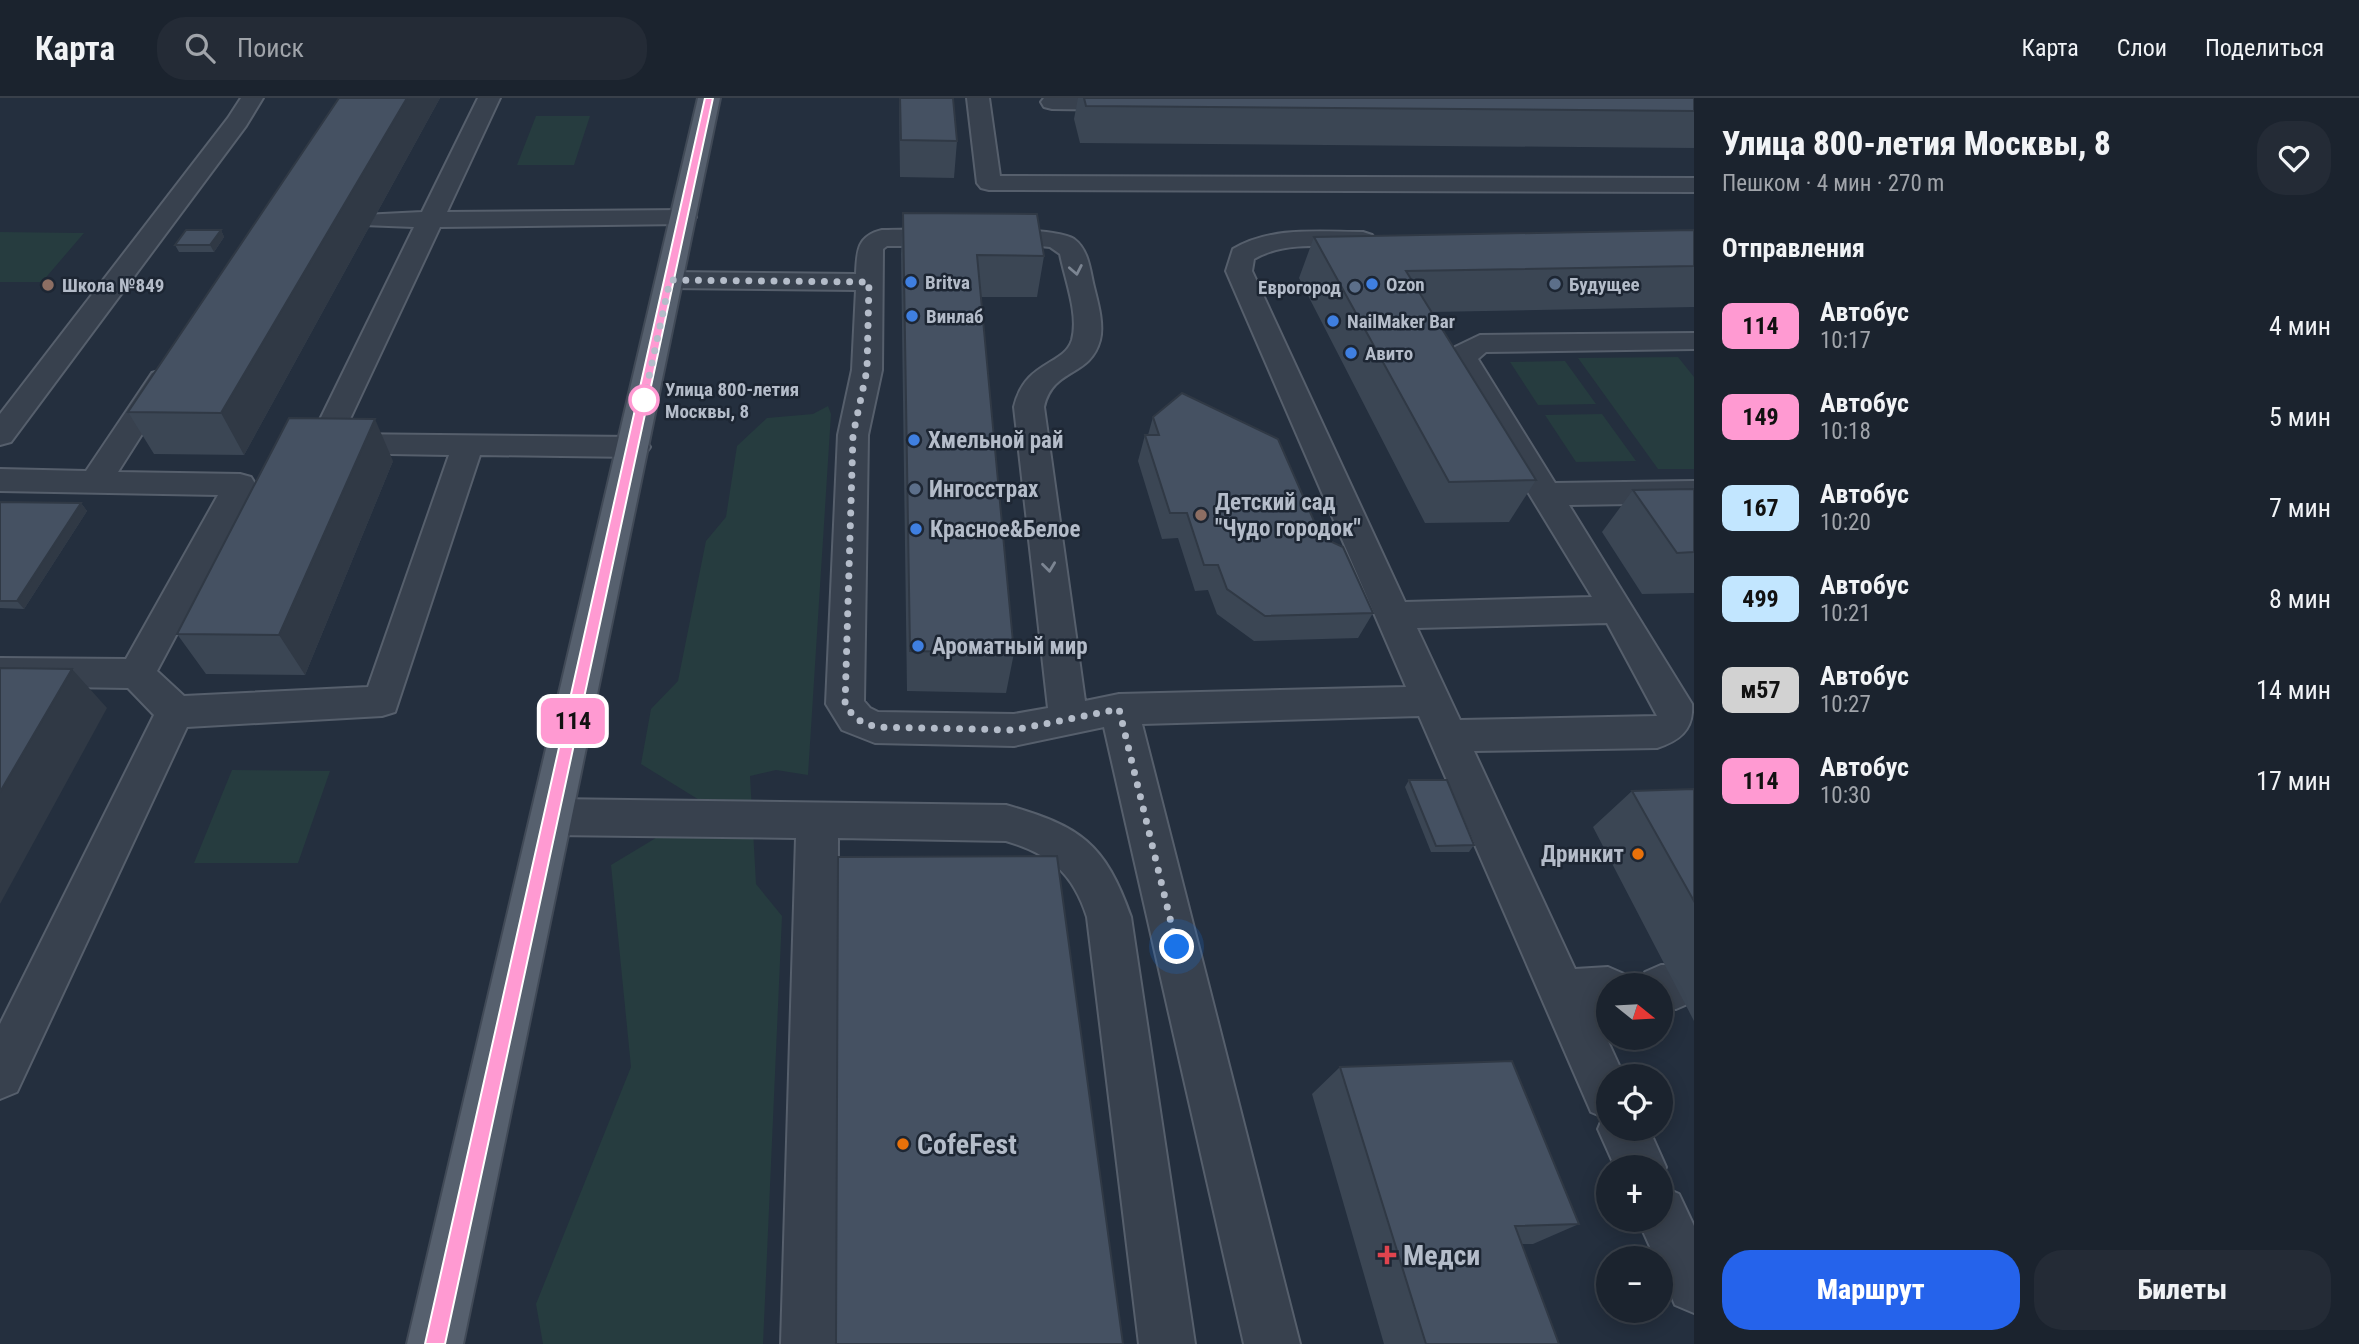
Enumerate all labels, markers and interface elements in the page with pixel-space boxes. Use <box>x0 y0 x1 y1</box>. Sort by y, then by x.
search box <box>157 17 647 80</box>
text: Карта <box>35 29 115 68</box>
icon: search <box>181 29 219 67</box>
text: Поиск <box>237 33 304 63</box>
text: Карта <box>2021 34 2079 62</box>
text: Слои <box>2117 34 2167 62</box>
text: Поделиться <box>2205 34 2324 62</box>
button: heart <box>2257 121 2331 195</box>
text: Улица 800-летия Москвы, 8 <box>1722 124 2111 163</box>
text: Пешком · 4 мин · 270 m <box>1722 170 1944 197</box>
text: Отправления <box>1722 233 1865 263</box>
one-way arrow <box>1067 264 1082 276</box>
place label: Britva <box>925 271 970 294</box>
place label: Ozon <box>1386 273 1425 296</box>
place label: Будущее <box>1569 273 1640 296</box>
place label: Школа №849 <box>62 274 164 297</box>
marker: Britva <box>903 274 919 290</box>
place label: Еврогород <box>1258 276 1341 299</box>
marker: Ozon <box>1364 276 1380 292</box>
marker: Будущее <box>1547 276 1563 292</box>
marker: Школа №849 <box>40 277 56 293</box>
marker: Еврогород <box>1347 279 1363 295</box>
text: Автобус <box>1820 297 1909 327</box>
place label: Винлаб <box>926 305 984 328</box>
marker: Винлаб <box>904 308 920 324</box>
place label: NailMaker Bar <box>1347 310 1455 333</box>
text: 4 мин <box>2269 311 2331 341</box>
text: 114 <box>1742 312 1779 340</box>
marker: NailMaker Bar <box>1325 313 1341 329</box>
text: 10:17 <box>1820 327 1871 354</box>
place label: Авито <box>1365 342 1413 365</box>
marker: Авито <box>1343 345 1359 361</box>
place label: Улица 800-летия Москвы, 8 <box>665 378 799 423</box>
marker: Улица 800-летия Москвы, 8 <box>629 385 659 415</box>
text: Автобус <box>1820 388 1909 418</box>
text: 5 мин <box>2269 402 2331 432</box>
text: 149 <box>1742 403 1779 431</box>
text: 10:18 <box>1820 418 1871 445</box>
place label: Хмельной рай <box>928 427 1063 454</box>
marker: Хмельной рай <box>906 432 922 448</box>
place label: Ингосстрах <box>929 476 1039 503</box>
text: Автобус <box>1820 479 1909 509</box>
marker: Ингосстрах <box>907 481 923 497</box>
place label: Детский сад "Чудо городок" <box>1215 489 1361 542</box>
text: 7 мин <box>2269 493 2331 523</box>
text: 167 <box>1742 494 1779 522</box>
marker: Детский сад "Чудо городок" <box>1193 507 1209 523</box>
text: 10:20 <box>1820 509 1871 536</box>
place label: Красное&Белое <box>930 516 1081 543</box>
marker: Красное&Белое <box>908 521 924 537</box>
one-way arrow <box>1041 561 1056 573</box>
text: Автобус <box>1820 570 1909 600</box>
text: 8 мин <box>2269 584 2331 614</box>
text: 499 <box>1742 585 1779 613</box>
text: 10:21 <box>1820 600 1871 627</box>
place label: Ароматный мир <box>932 633 1088 660</box>
marker: Ароматный мир <box>910 638 926 654</box>
text: Автобус <box>1820 661 1909 691</box>
text: 14 мин <box>2256 675 2331 705</box>
text: м57 <box>1740 676 1781 704</box>
text: 10:27 <box>1820 691 1871 718</box>
line badge: 114 <box>533 698 613 744</box>
text: 114 <box>555 707 591 735</box>
text: Автобус <box>1820 752 1909 782</box>
text: 17 мин <box>2256 766 2331 796</box>
text: 114 <box>1742 767 1779 795</box>
text: 10:30 <box>1820 782 1871 809</box>
place label: Дринкит <box>1541 841 1624 868</box>
marker: Дринкит <box>1630 846 1646 862</box>
your location <box>1159 929 1194 964</box>
north arrow <box>1596 973 1673 1050</box>
map controls <box>1596 973 1673 1323</box>
button: locate <box>1596 1064 1673 1141</box>
place label: CofeFest <box>917 1128 1017 1161</box>
marker: CofeFest <box>895 1136 911 1152</box>
button: + <box>1596 1155 1673 1232</box>
place label: Медси <box>1403 1239 1480 1272</box>
marker: Медси <box>1377 1245 1397 1265</box>
button: − <box>1596 1246 1673 1323</box>
button: Маршрут <box>1722 1250 2020 1330</box>
button: Билеты <box>2034 1250 2331 1330</box>

